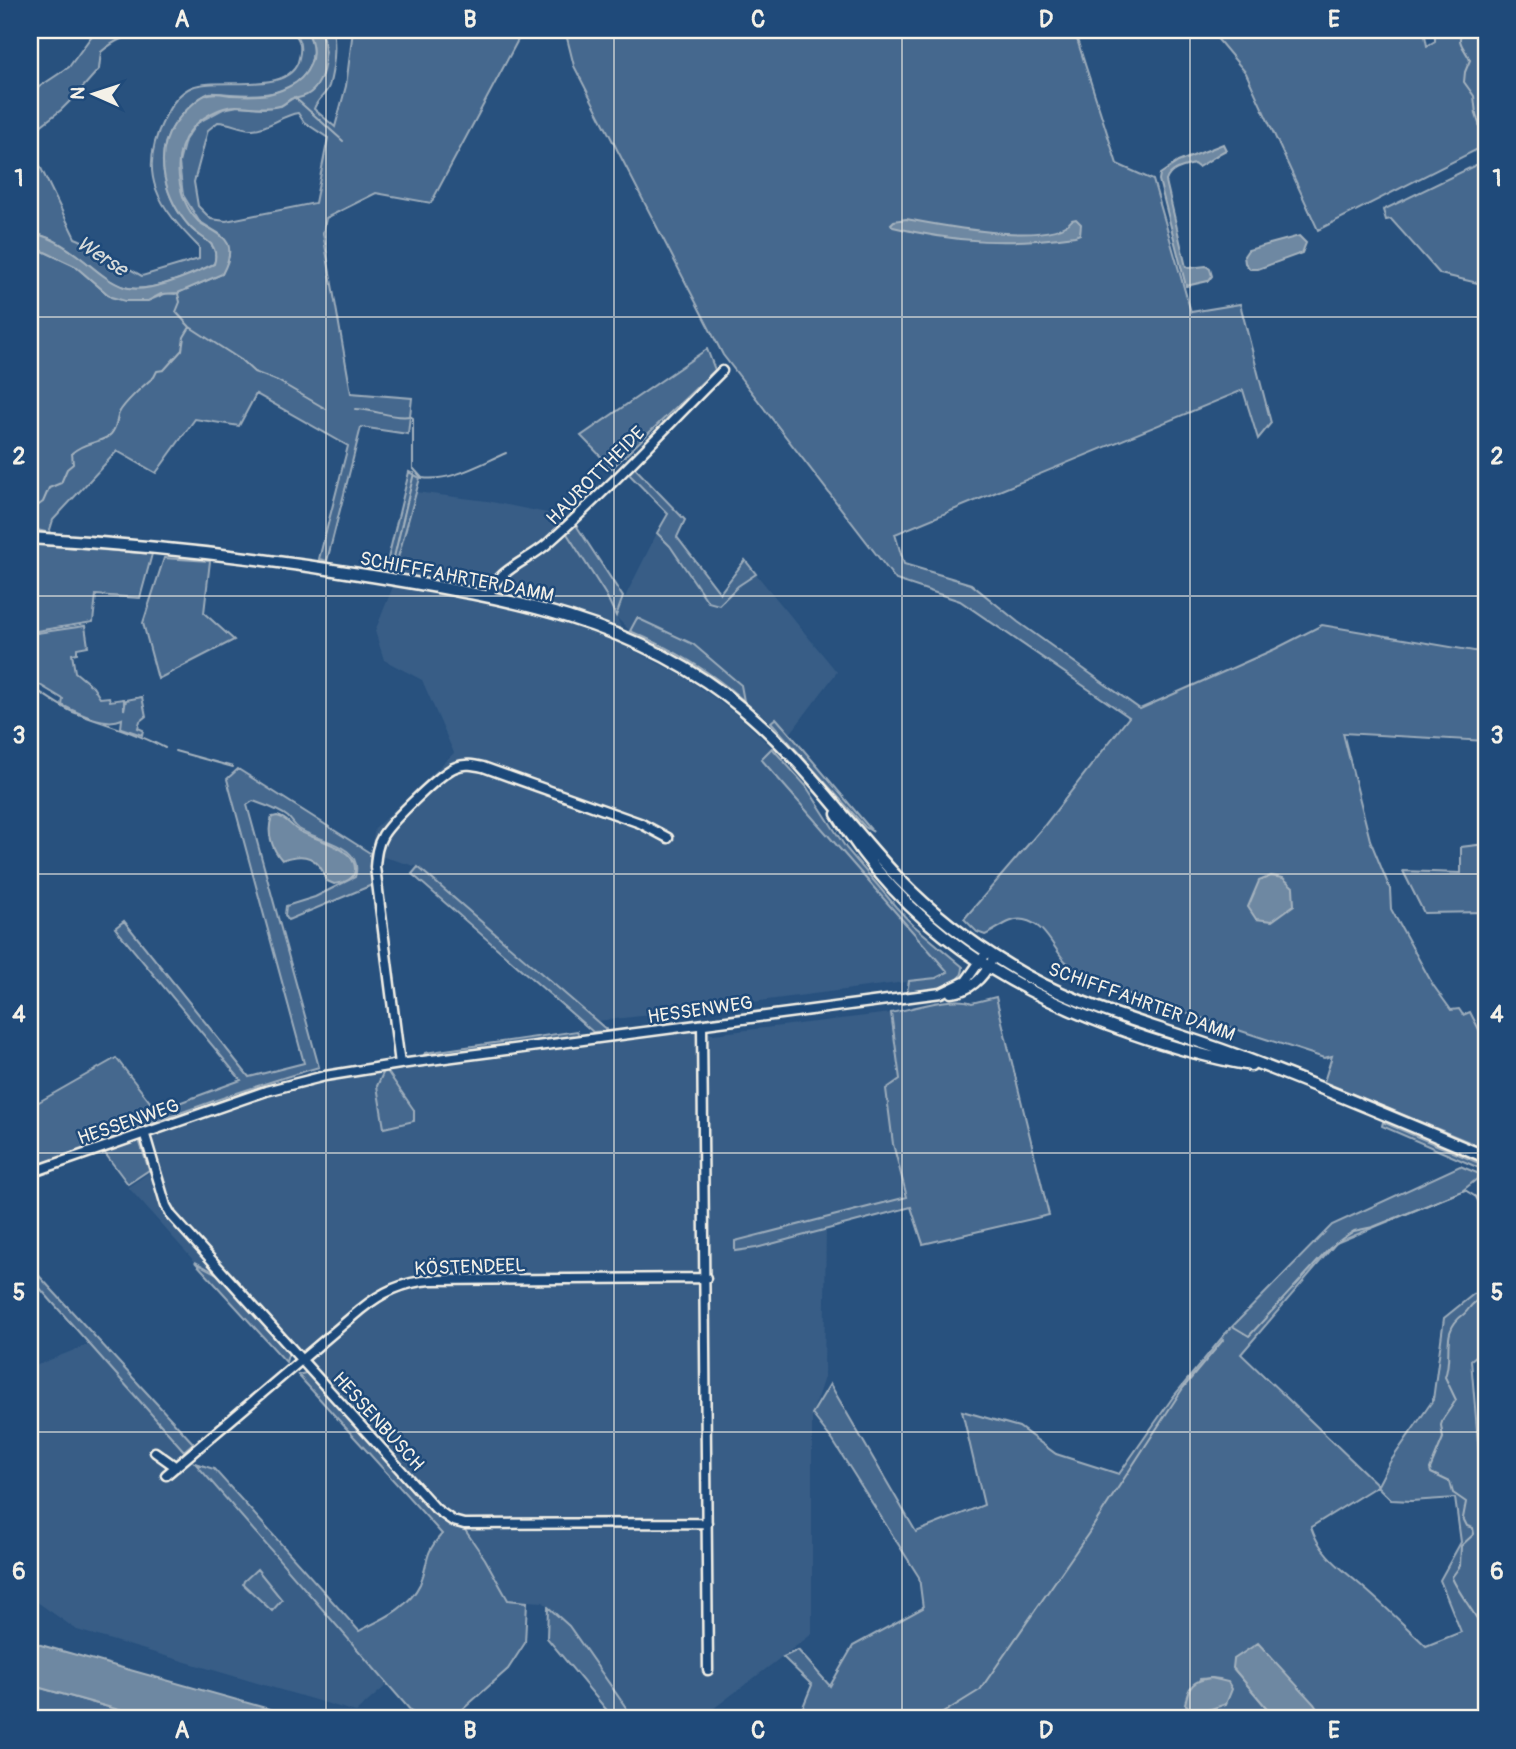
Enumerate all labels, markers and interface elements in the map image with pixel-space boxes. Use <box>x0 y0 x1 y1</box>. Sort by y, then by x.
text: A <box>175 5 190 34</box>
text: B <box>463 5 477 34</box>
text: C <box>751 5 765 34</box>
text: D <box>1039 5 1053 34</box>
text: E <box>1328 5 1340 34</box>
north arrow <box>60 60 130 130</box>
text: N <box>66 86 90 100</box>
text: 1 <box>15 164 24 193</box>
text: 1 <box>1493 164 1502 193</box>
water label: Werse <box>71 230 135 284</box>
street label: HAUROTTHEIDE <box>541 421 650 530</box>
text: 2 <box>13 442 26 471</box>
text: 2 <box>1491 442 1504 471</box>
street label: SCHIFFFAHRTER DAMM <box>358 546 556 608</box>
text: 3 <box>13 721 25 750</box>
text: 3 <box>1491 721 1503 750</box>
street label: SCHIFFFAHRTER DAMM <box>1045 957 1238 1047</box>
street label: HESSENWEG <box>646 991 754 1029</box>
text: 4 <box>12 1000 26 1029</box>
text: 4 <box>1490 1000 1504 1029</box>
street label: HESSENWEG <box>74 1093 182 1151</box>
street label: KÖSTENDEEL <box>414 1253 526 1281</box>
text: 5 <box>13 1278 25 1307</box>
text: 5 <box>1491 1278 1503 1307</box>
street label: HESSENBUSCH <box>327 1367 429 1476</box>
text: 6 <box>12 1557 26 1586</box>
text: 6 <box>1490 1557 1504 1586</box>
text: A <box>175 1716 190 1745</box>
text: B <box>463 1716 477 1745</box>
text: C <box>751 1716 765 1745</box>
text: D <box>1039 1716 1053 1745</box>
text: E <box>1328 1716 1340 1745</box>

